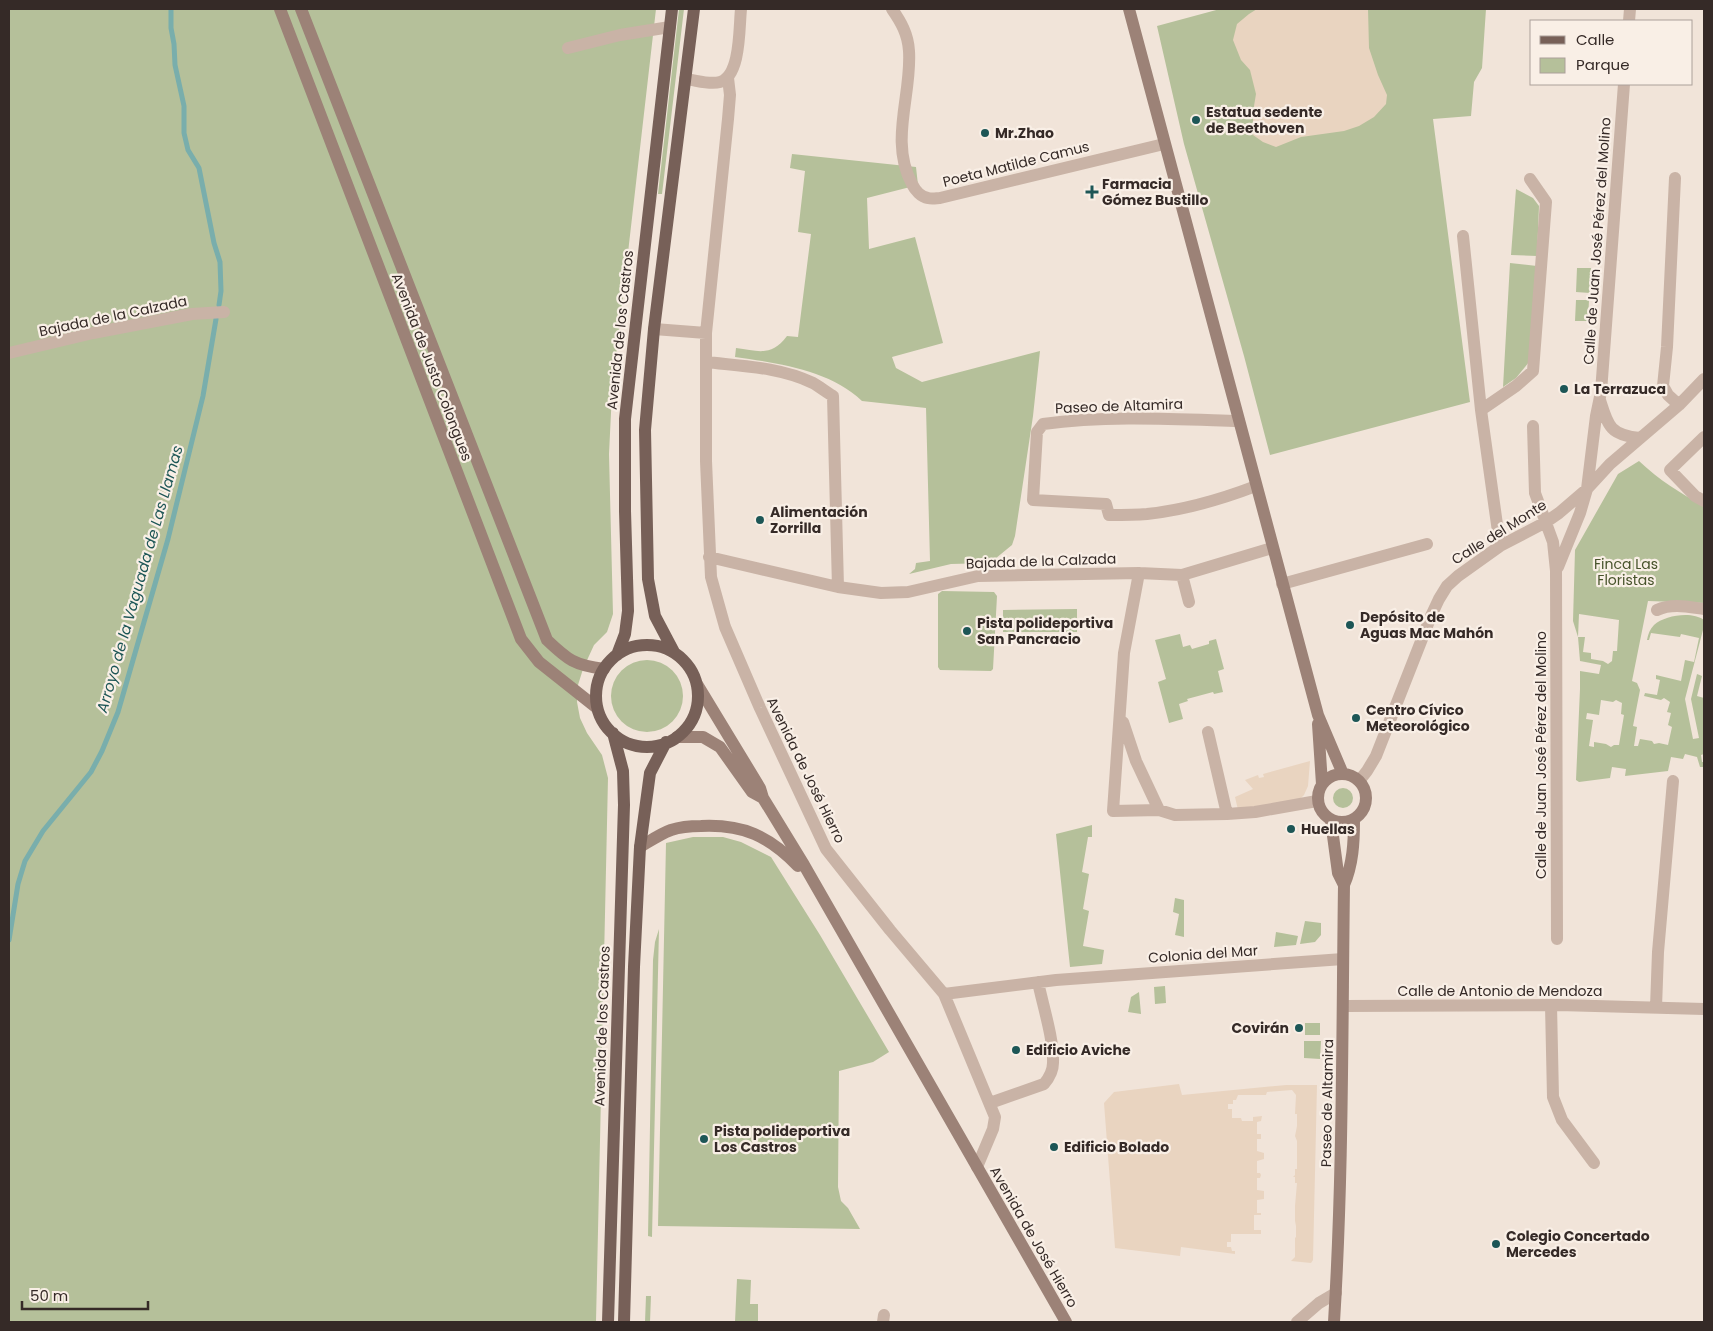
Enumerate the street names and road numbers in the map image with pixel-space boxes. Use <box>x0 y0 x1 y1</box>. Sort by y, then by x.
street label: Calle de Juan José Pérez del Molino <box>1578 117 1616 365</box>
street label: Poeta Matilde Camus <box>941 136 1091 192</box>
street label: Avenida de los Castros <box>602 249 638 411</box>
street label: Avenida de Justo Colongues <box>387 270 477 464</box>
street label: Bajada de la Calzada <box>37 291 189 341</box>
street label: Paseo de Altamira <box>1055 394 1183 418</box>
street label: Calle del Monte <box>1448 495 1551 569</box>
street label: Bajada de la Calzada <box>965 548 1117 574</box>
street label: Calle de Juan José Pérez del Molino <box>1531 631 1551 879</box>
street label: Avenida de José Hierro <box>762 694 850 846</box>
street label: Colonia del Mar <box>1148 940 1258 968</box>
street label: Avenida de los Castros <box>589 945 615 1107</box>
street label: Calle de Antonio de Mendoza <box>1398 981 1602 1001</box>
street label: Paseo de Altamira <box>1316 1039 1338 1167</box>
street label: Avenida de José Hierro <box>985 1163 1083 1311</box>

